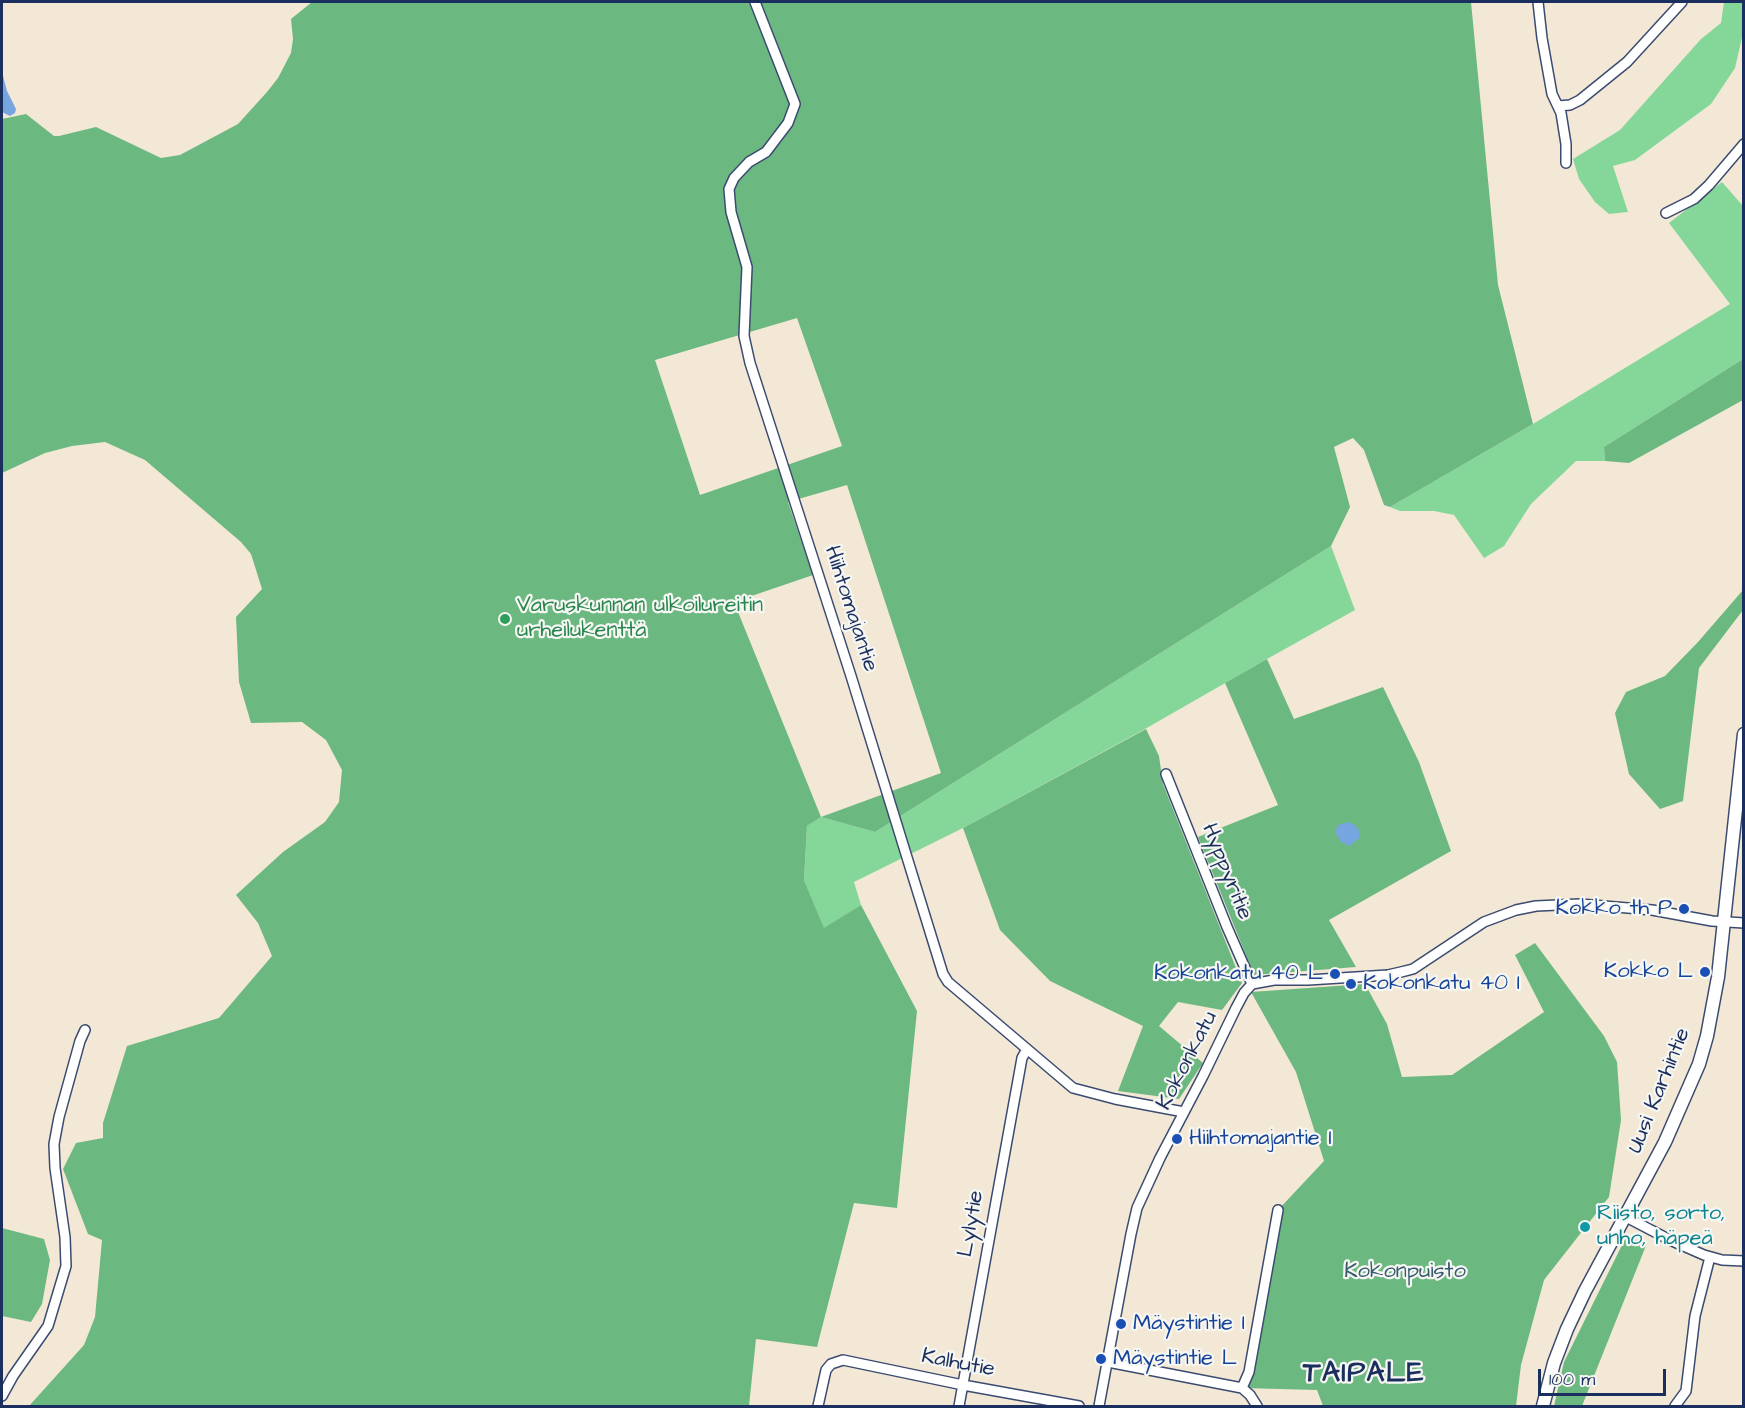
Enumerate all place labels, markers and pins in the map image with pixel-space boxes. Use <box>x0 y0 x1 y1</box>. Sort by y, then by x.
place label: Varuskunnan ulkoilureitin urheilukenttä <box>517 593 763 644</box>
marker: Varuskunnan ulkoilureitin urheilukenttä <box>498 612 512 626</box>
place label: Kokko th P <box>1555 896 1672 922</box>
marker: Kokko th P <box>1677 902 1691 916</box>
place label: Kokko L <box>1604 959 1693 985</box>
place label: Kokonkatu 40 L <box>1154 961 1323 987</box>
marker: Kokko L <box>1698 965 1712 979</box>
marker: Kokonkatu 40 L <box>1328 967 1342 981</box>
place label: Kokonkatu 40 I <box>1363 971 1520 997</box>
marker: Kokonkatu 40 I <box>1344 977 1358 991</box>
place label: Hiihtomajantie I <box>1189 1126 1332 1152</box>
marker: Hiihtomajantie I <box>1170 1132 1184 1146</box>
place label: Riisto, sorto, unho, häpeä <box>1597 1201 1725 1252</box>
marker: Riisto, sorto, unho, häpeä <box>1578 1220 1592 1234</box>
place label: Mäystintie I <box>1133 1311 1245 1337</box>
marker: Mäystintie I <box>1114 1317 1128 1331</box>
place label: Mäystintie L <box>1113 1346 1237 1372</box>
marker: Mäystintie L <box>1094 1352 1108 1366</box>

